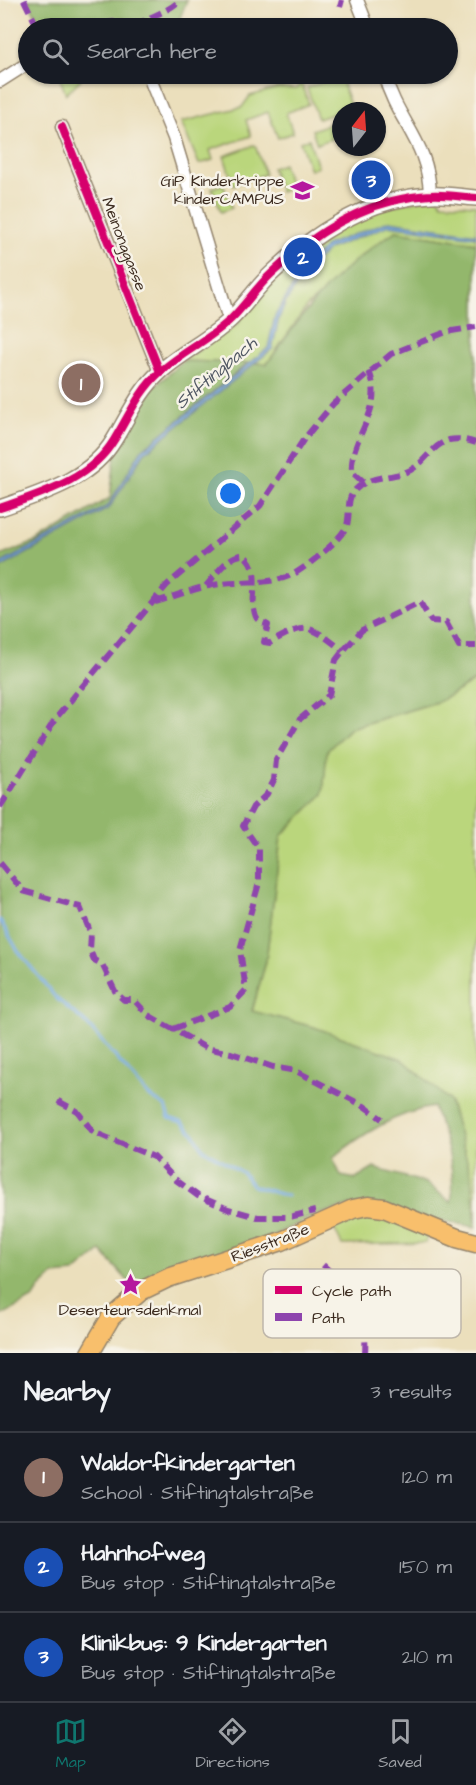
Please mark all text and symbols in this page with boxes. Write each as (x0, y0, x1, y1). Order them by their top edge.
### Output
search box (18, 18, 458, 84)
icon: search (39, 35, 72, 68)
text: Search here (87, 36, 217, 67)
north arrow (332, 102, 386, 156)
pin: 3 (352, 158, 391, 202)
place label: GiP Kinderkrippe kinderCAMPUS (161, 170, 284, 210)
school or university icon: GiP Kinderkrippe kinderCAMPUS (289, 177, 315, 203)
street label: Meinonggasse (95, 194, 152, 295)
pin: 2 (284, 234, 322, 280)
water label: Stiftingbach (170, 331, 264, 416)
pin: 1 (62, 360, 100, 406)
your location (216, 479, 245, 508)
street label: Riesstraße (228, 1218, 313, 1268)
legend (263, 1269, 461, 1338)
place icon: Deserteursdenkmal (117, 1272, 143, 1298)
text: Cycle path (312, 1280, 391, 1303)
place label: Deserteursdenkmal (59, 1299, 201, 1321)
text: Path (312, 1307, 345, 1329)
text: Nearby (24, 1374, 111, 1410)
text: 3 results (370, 1378, 452, 1406)
text: Waldorfkindergarten (81, 1448, 295, 1479)
text: 1 (42, 1463, 45, 1491)
text: 120 m (402, 1463, 452, 1491)
text: School · Stiftingtalstraße (81, 1479, 314, 1507)
text: Hahnhofweg (81, 1538, 205, 1569)
text: 2 (38, 1553, 49, 1581)
text: 150 m (399, 1553, 452, 1581)
text: Bus stop · Stiftingtalstraße (81, 1569, 336, 1597)
text: Klinikbus: 9 Kindergarten (81, 1628, 327, 1659)
text: 3 (38, 1643, 49, 1671)
text: 210 m (402, 1643, 452, 1671)
text: Bus stop · Stiftingtalstraße (81, 1659, 336, 1687)
tab: Map (54, 1715, 87, 1773)
tab: Directions (196, 1715, 270, 1773)
tab: Saved (378, 1715, 422, 1773)

